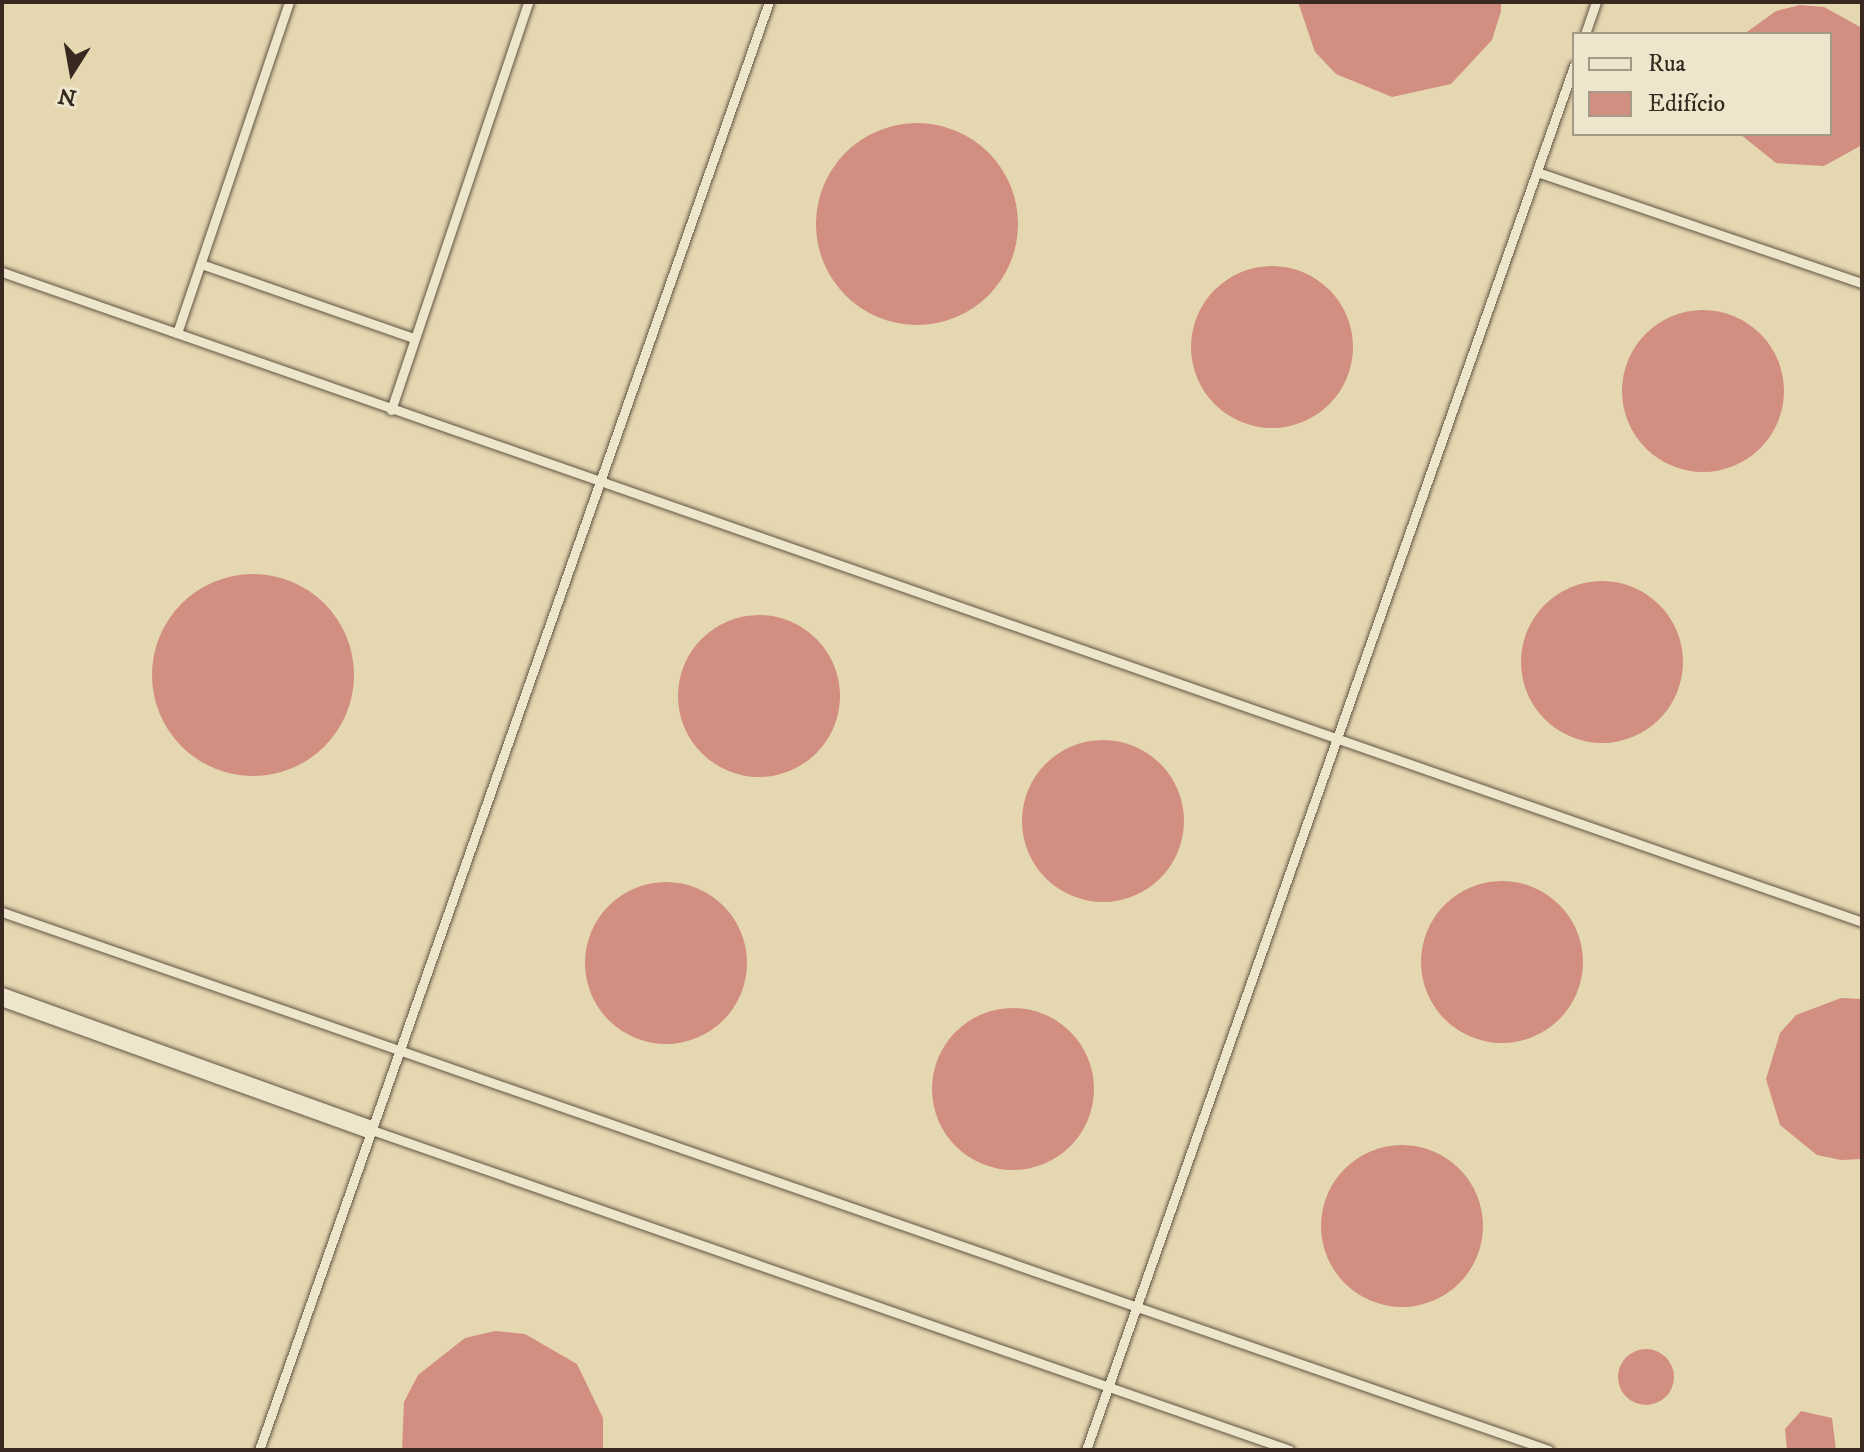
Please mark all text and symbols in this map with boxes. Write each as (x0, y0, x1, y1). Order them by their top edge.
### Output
north arrow (32, 32, 112, 112)
legend (1572, 32, 1832, 136)
text: Rua (1648, 49, 1686, 79)
text: N (56, 81, 79, 111)
text: Edifício (1648, 89, 1725, 119)

